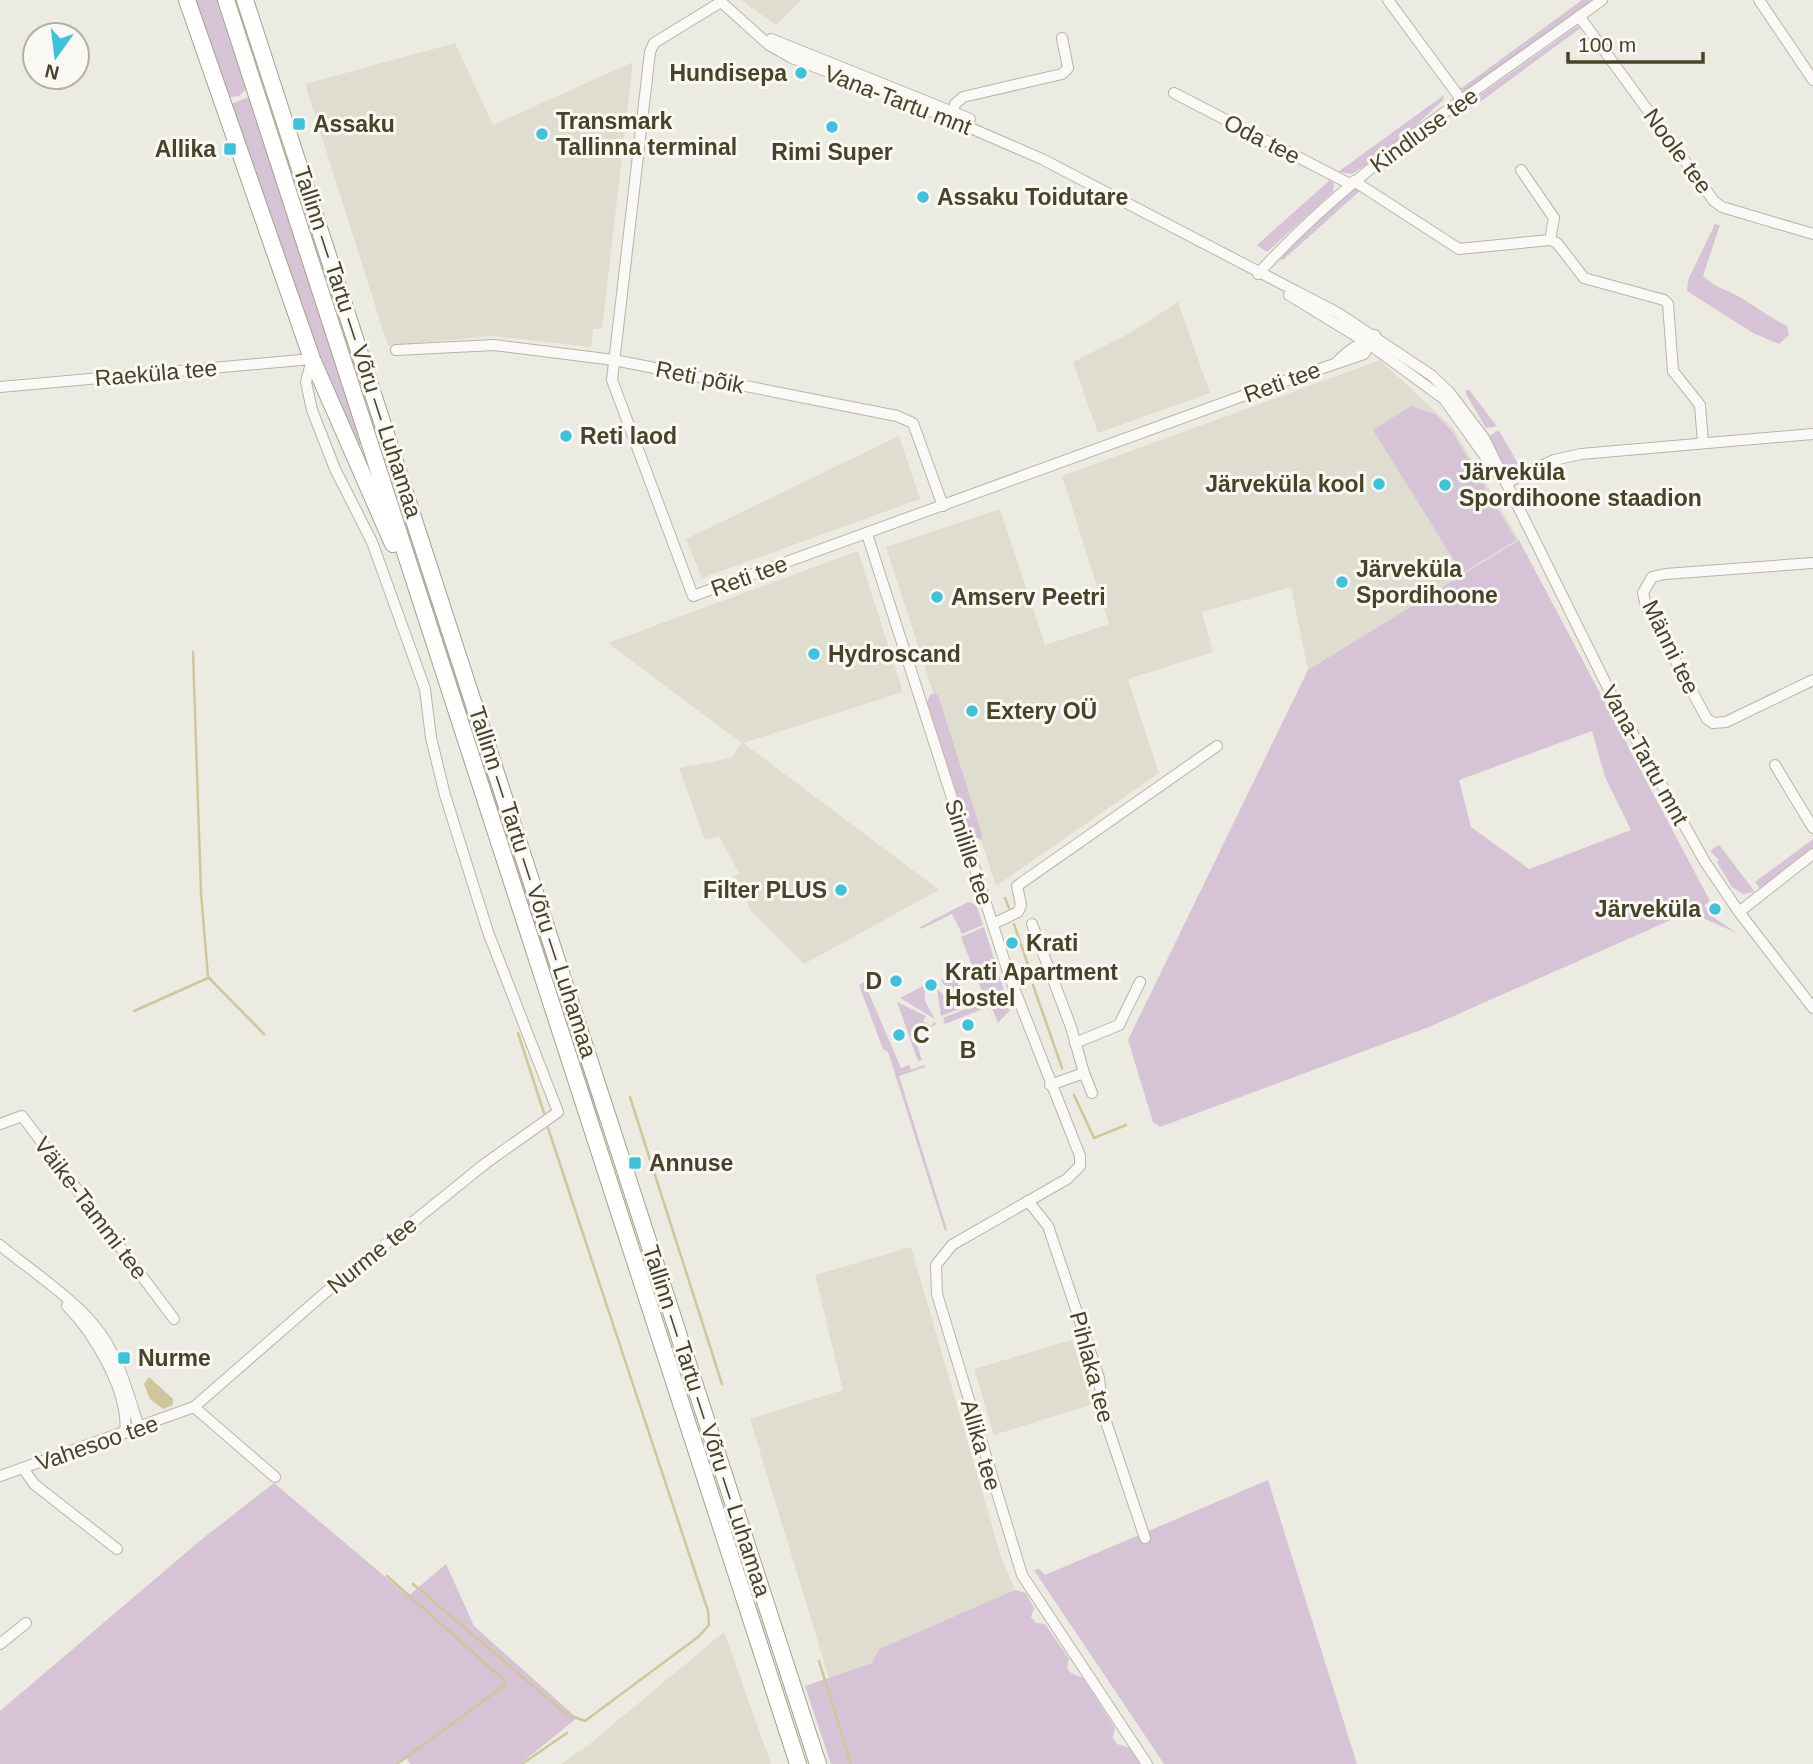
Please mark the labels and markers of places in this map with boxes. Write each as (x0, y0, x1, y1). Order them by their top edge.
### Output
place label: Hundisepa (669, 60, 787, 86)
marker: Hundisepa (793, 65, 809, 81)
place label: Transmark Tallinna terminal (556, 108, 737, 160)
place label: Assaku (313, 111, 395, 137)
marker: Assaku (291, 116, 307, 132)
marker: Rimi Super (824, 119, 840, 135)
marker: Transmark Tallinna terminal (534, 126, 550, 142)
place label: Allika (155, 136, 216, 162)
place label: Rimi Super (771, 139, 893, 165)
marker: Allika (222, 141, 238, 157)
place label: Assaku Toidutare (937, 184, 1128, 210)
marker: Assaku Toidutare (915, 189, 931, 205)
place label: Reti laod (580, 423, 677, 449)
marker: Reti laod (558, 428, 574, 444)
place label: Järveküla Spordihoone staadion (1459, 459, 1702, 511)
place label: Järveküla kool (1205, 471, 1365, 497)
marker: Järveküla kool (1371, 476, 1387, 492)
marker: Järveküla Spordihoone staadion (1437, 477, 1453, 493)
place label: Järveküla Spordihoone (1356, 556, 1498, 608)
marker: Järveküla Spordihoone (1334, 574, 1350, 590)
place label: Amserv Peetri (951, 584, 1106, 610)
marker: Amserv Peetri (929, 589, 945, 605)
place label: Hydroscand (828, 641, 961, 667)
marker: Hydroscand (806, 646, 822, 662)
place label: Extery OÜ (986, 698, 1097, 724)
marker: Extery OÜ (964, 703, 980, 719)
place label: Filter PLUS (703, 877, 827, 903)
marker: Filter PLUS (833, 882, 849, 898)
place label: Järveküla (1595, 896, 1701, 922)
marker: Järveküla (1707, 901, 1723, 917)
place label: Krati (1026, 930, 1078, 956)
marker: Krati (1004, 935, 1020, 951)
place label: Krati Apartment Hostel (945, 959, 1118, 1011)
place label: D (865, 968, 882, 994)
marker: D (888, 973, 904, 989)
marker: Krati Apartment Hostel (923, 977, 939, 993)
marker: B (960, 1017, 976, 1033)
place label: C (913, 1022, 930, 1048)
marker: C (891, 1027, 907, 1043)
place label: B (960, 1037, 976, 1063)
place label: Annuse (649, 1150, 733, 1176)
marker: Annuse (627, 1155, 643, 1171)
place label: Nurme (138, 1345, 211, 1371)
marker: Nurme (116, 1350, 132, 1366)

